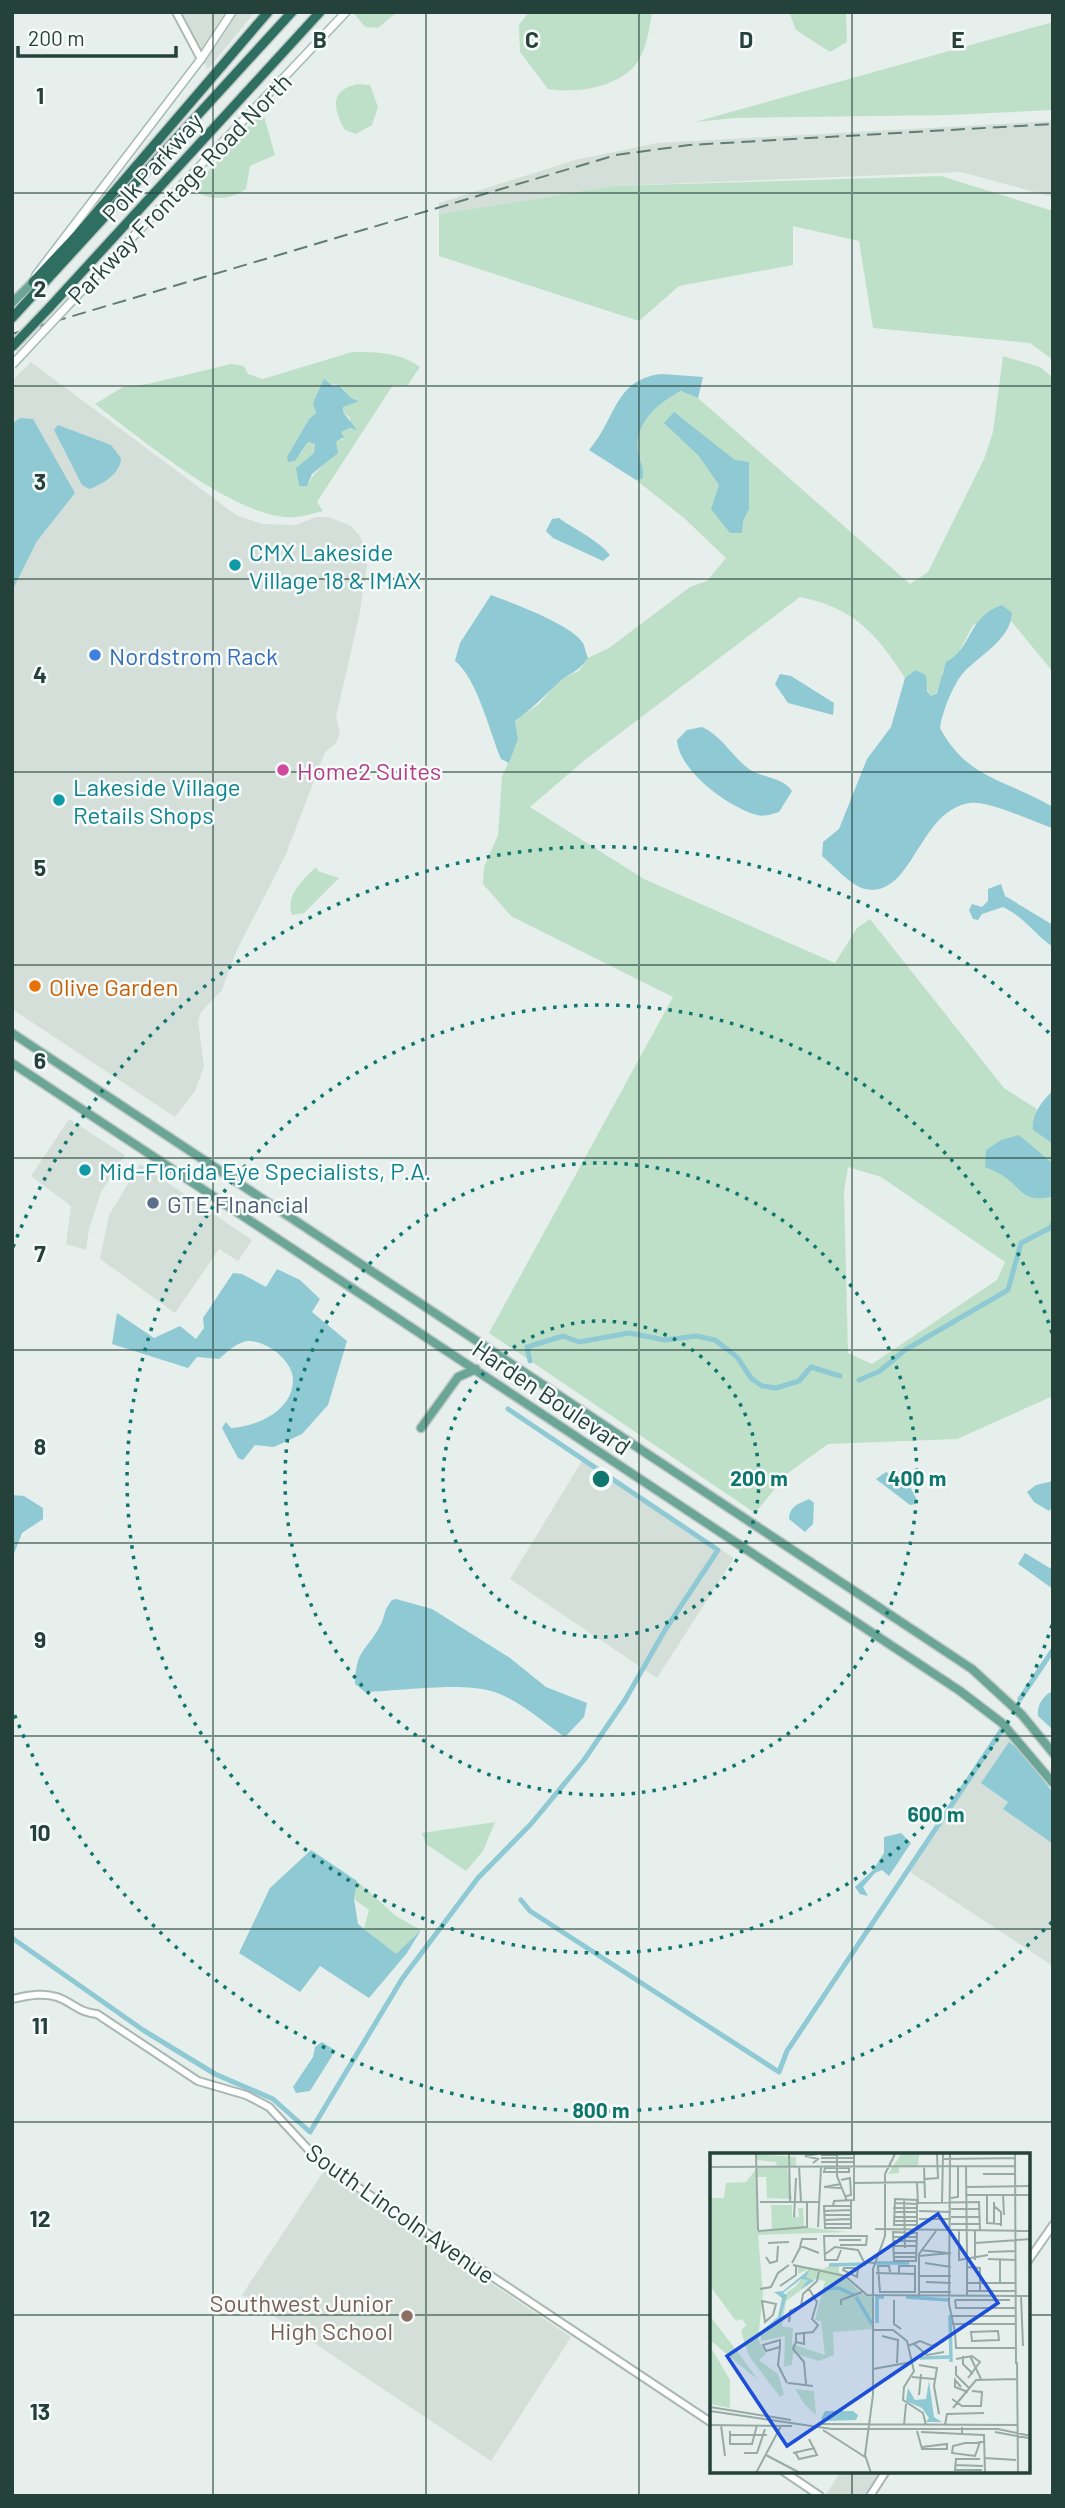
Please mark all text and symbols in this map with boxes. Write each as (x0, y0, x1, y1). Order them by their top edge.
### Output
scale bar (18, 14, 175, 58)
text: 200 m (28, 25, 85, 50)
text: B (313, 25, 327, 53)
text: C (525, 25, 539, 53)
text: D (739, 25, 753, 53)
text: E (951, 25, 965, 53)
street label: Parkway Frontage Road North (61, 67, 297, 309)
text: 1 (36, 81, 44, 109)
street label: Polk Parkway (96, 107, 208, 227)
text: 2 (34, 274, 46, 302)
text: 3 (34, 467, 46, 495)
place label: CMX Lakeside Village 18 & IMAX (249, 537, 421, 594)
marker: CMX Lakeside Village 18 & IMAX (227, 557, 243, 573)
place label: Nordstrom Rack (109, 641, 278, 670)
marker: Nordstrom Rack (87, 647, 103, 663)
text: 4 (33, 660, 47, 688)
place label: Home2 Suites (297, 756, 441, 785)
marker: Home2 Suites (275, 762, 291, 778)
place label: Lakeside Village Retails Shops (73, 772, 241, 829)
marker: Lakeside Village Retails Shops (51, 792, 67, 808)
text: 5 (34, 853, 46, 881)
place label: Olive Garden (49, 972, 178, 1001)
marker: Olive Garden (27, 978, 43, 994)
text: 6 (34, 1046, 46, 1074)
place label: Mid-Florida Eye Specialists, P.A. (99, 1156, 431, 1185)
marker: Mid-Florida Eye Specialists, P.A. (77, 1162, 93, 1178)
place label: GTE FInancial (167, 1189, 309, 1218)
marker: GTE FInancial (145, 1195, 161, 1211)
text: 7 (34, 1239, 46, 1267)
street label: Harden Boulevard (467, 1333, 637, 1461)
text: 8 (34, 1432, 46, 1460)
text: 200 m (730, 1465, 788, 1490)
text: 400 m (888, 1465, 946, 1490)
centre of rings (589, 1467, 613, 1491)
text: 9 (34, 1625, 46, 1653)
text: 600 m (908, 1801, 964, 1826)
text: 10 (29, 1818, 51, 1846)
text: 11 (32, 2011, 48, 2039)
text: 800 m (572, 2097, 630, 2122)
street label: South Lincoln Avenue (301, 2137, 501, 2289)
inset map (710, 2153, 1030, 2473)
text: 12 (29, 2204, 51, 2232)
place label: Southwest Junior High School (209, 2288, 393, 2345)
marker: Southwest Junior High School (399, 2308, 415, 2324)
text: 13 (30, 2397, 50, 2425)

